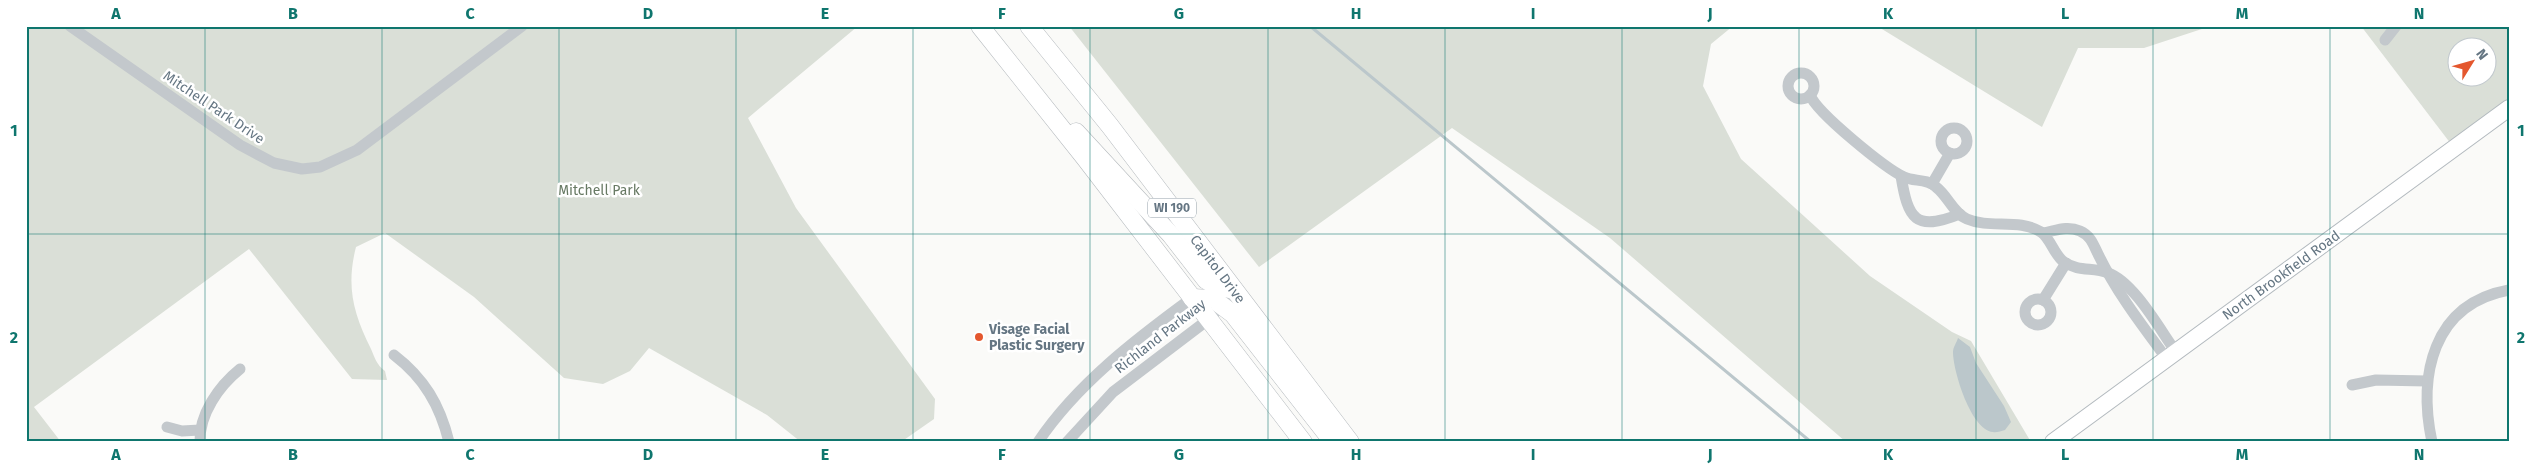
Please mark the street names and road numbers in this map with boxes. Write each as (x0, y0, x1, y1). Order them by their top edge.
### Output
street label: Mitchell Park Drive (160, 67, 267, 148)
road number: WI 190 (1148, 198, 1196, 218)
street label: North Brookfield Road (2219, 227, 2343, 324)
street label: Capitol Drive (1186, 232, 1249, 307)
street label: Richland Parkway (1111, 295, 1209, 377)

